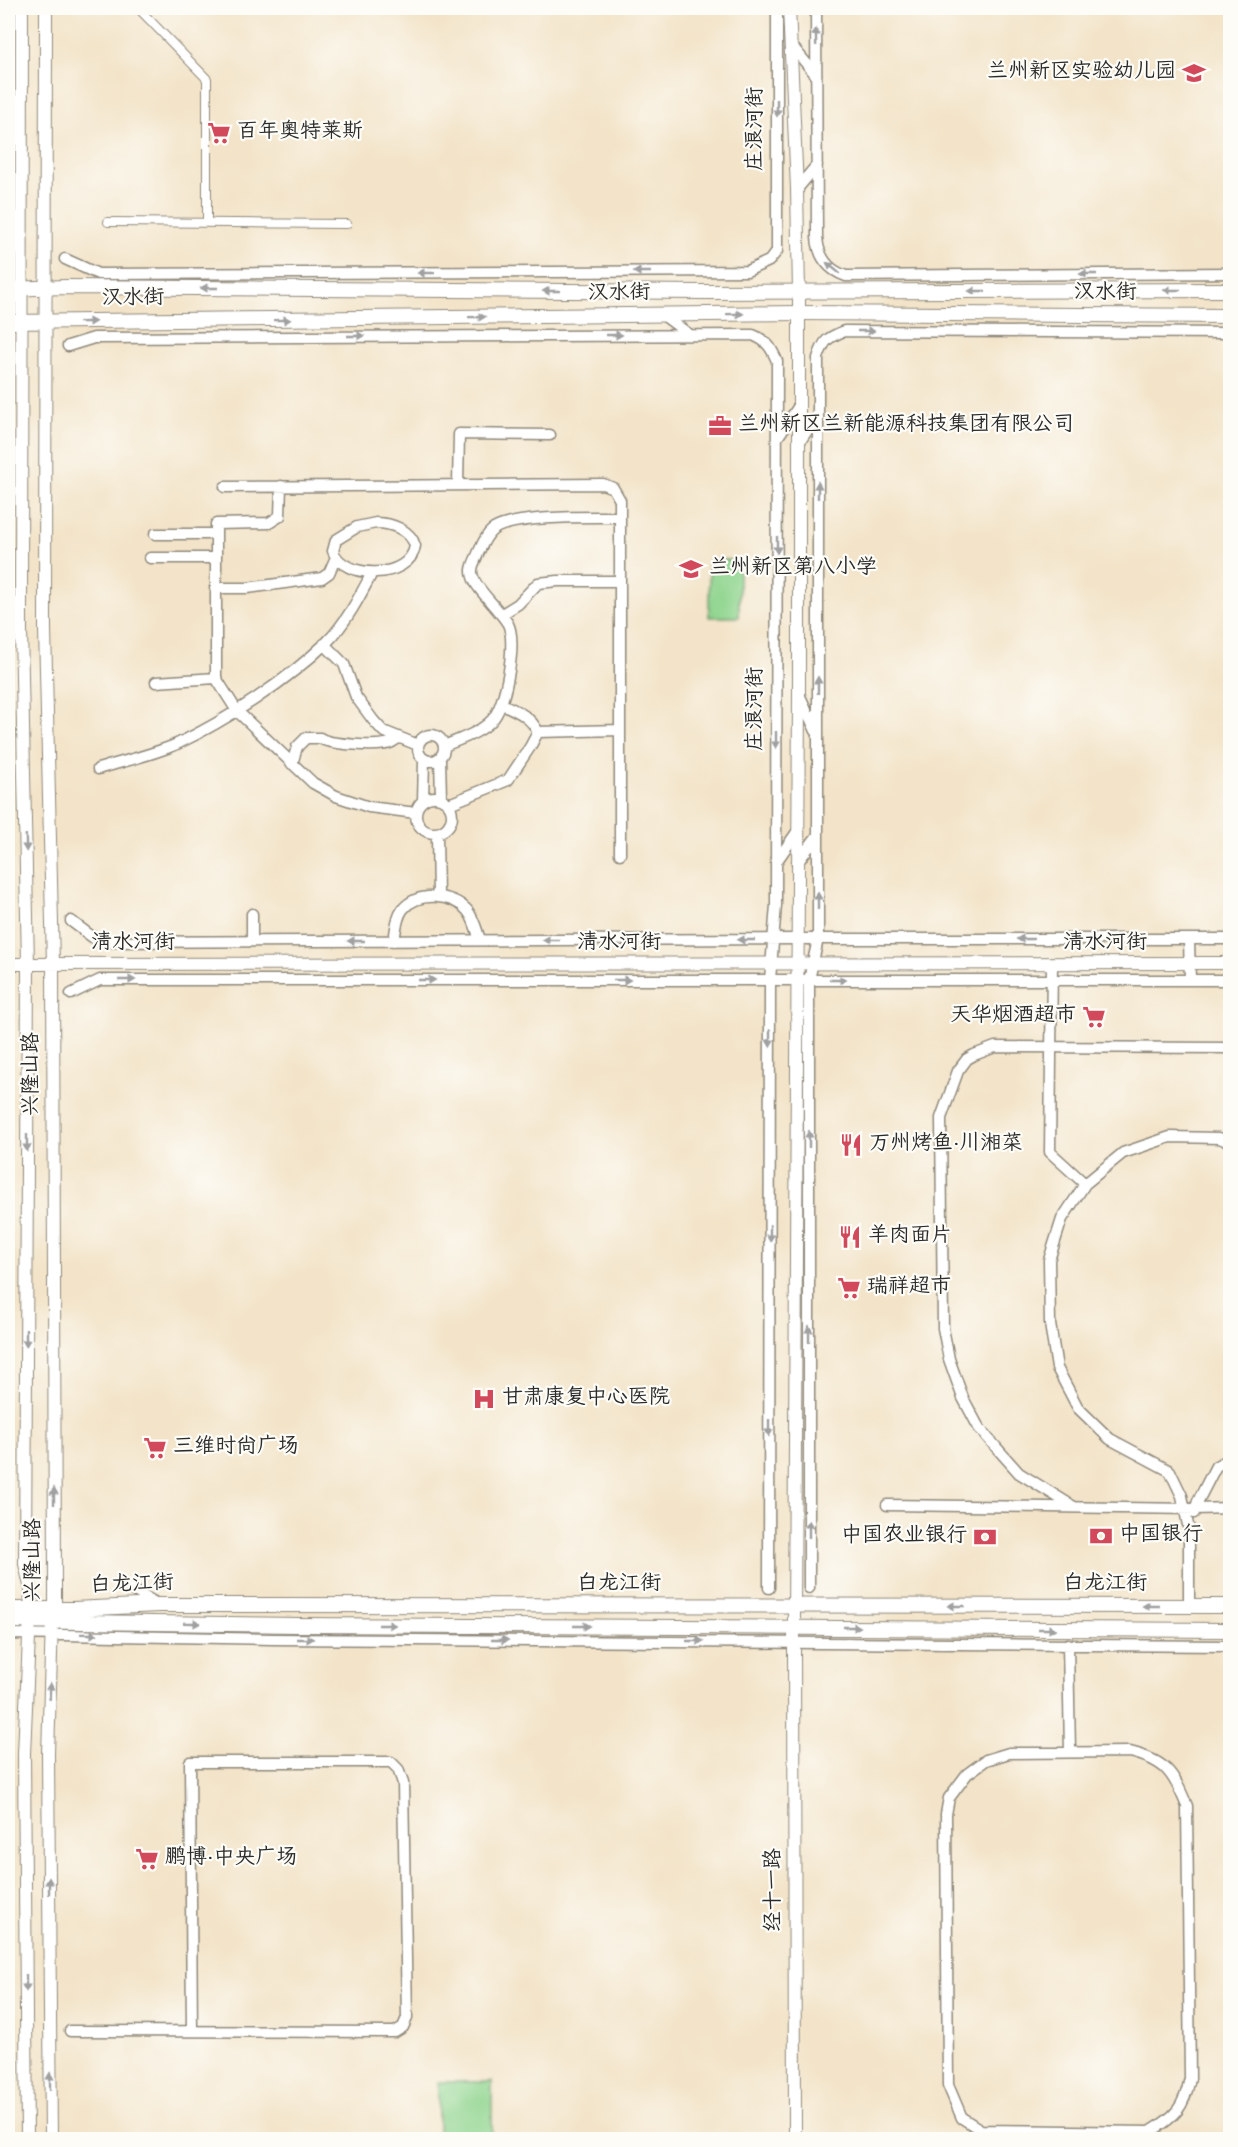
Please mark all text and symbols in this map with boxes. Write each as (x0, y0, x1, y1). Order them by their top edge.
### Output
one-way arrow (811, 27, 821, 46)
place label: 兰州新区实验幼儿园 (987, 59, 1176, 86)
school or university icon: 兰州新区实验幼儿园 (1181, 60, 1207, 86)
street label: 庄浪河街 (743, 87, 770, 171)
one-way arrow (772, 98, 782, 117)
place label: 百年奥特莱斯 (237, 119, 363, 146)
supermarket icon: 百年奥特莱斯 (206, 120, 232, 146)
one-way arrow (826, 262, 841, 275)
one-way arrow (632, 267, 651, 277)
one-way arrow (416, 268, 435, 278)
one-way arrow (1079, 269, 1098, 279)
street label: 汉水街 (587, 281, 651, 308)
street label: 汉水街 (1074, 281, 1137, 307)
one-way arrow (200, 284, 219, 293)
one-way arrow (1163, 285, 1182, 295)
street label: 汉水街 (101, 286, 165, 313)
one-way arrow (542, 286, 561, 296)
one-way arrow (968, 286, 987, 296)
one-way arrow (725, 310, 744, 319)
one-way arrow (467, 313, 486, 322)
one-way arrow (272, 315, 291, 324)
one-way arrow (77, 317, 96, 327)
one-way arrow (856, 326, 875, 336)
one-way arrow (605, 330, 624, 340)
one-way arrow (347, 331, 366, 341)
place label: 兰州新区兰新能源科技集团有限公司 (738, 412, 1074, 439)
office icon: 兰州新区兰新能源科技集团有限公司 (707, 413, 733, 439)
one-way arrow (813, 481, 823, 500)
one-way arrow (772, 536, 782, 555)
place label: 兰州新区第八小学 (709, 555, 877, 582)
school or university icon: 兰州新区第八小学 (678, 556, 704, 582)
street label: 庄浪河街 (743, 667, 770, 751)
one-way arrow (813, 676, 823, 695)
one-way arrow (771, 731, 781, 750)
one-way arrow (21, 833, 31, 852)
one-way arrow (813, 892, 823, 911)
street label: 清水河街 (91, 930, 175, 957)
street label: 清水河街 (577, 930, 661, 957)
street label: 清水河街 (1063, 930, 1147, 957)
one-way arrow (1015, 934, 1034, 944)
one-way arrow (542, 935, 561, 945)
one-way arrow (737, 935, 756, 945)
one-way arrow (347, 936, 366, 946)
one-way arrow (117, 975, 136, 985)
one-way arrow (417, 975, 436, 985)
one-way arrow (612, 975, 631, 985)
one-way arrow (828, 975, 847, 985)
place label: 天华烟酒超市 (950, 1003, 1076, 1030)
supermarket icon: 天华烟酒超市 (1081, 1004, 1107, 1030)
one-way arrow (765, 1029, 775, 1048)
street label: 兴隆山路 (19, 1032, 46, 1116)
one-way arrow (804, 1130, 814, 1149)
place label: 万州烤鱼·川湘菜 (869, 1131, 1023, 1158)
restaurant icon: 万州烤鱼·川湘菜 (838, 1132, 864, 1158)
one-way arrow (22, 1133, 32, 1152)
place label: 羊肉面片 (868, 1223, 952, 1250)
one-way arrow (765, 1224, 775, 1243)
restaurant icon: 羊肉面片 (837, 1224, 863, 1250)
place label: 瑞祥超市 (867, 1274, 951, 1301)
supermarket icon: 瑞祥超市 (836, 1275, 862, 1301)
one-way arrow (804, 1325, 814, 1344)
one-way arrow (21, 1328, 31, 1347)
place label: 甘肃康复中心医院 (502, 1385, 670, 1412)
hospital icon: 甘肃康复中心医院 (471, 1386, 497, 1412)
one-way arrow (764, 1419, 774, 1438)
place label: 三维时尚广场 (173, 1434, 299, 1461)
supermarket icon: 三维时尚广场 (142, 1435, 168, 1461)
one-way arrow (49, 1487, 59, 1506)
street label: 兴隆山路 (21, 1518, 48, 1602)
one-way arrow (804, 1520, 814, 1539)
place label: 中国银行 (1119, 1522, 1203, 1549)
place label: 中国农业银行 (841, 1523, 967, 1550)
bank icon: 中国银行 (1088, 1523, 1114, 1549)
bank icon: 中国农业银行 (972, 1524, 998, 1550)
street label: 白龙江街 (90, 1570, 174, 1600)
street label: 白龙江街 (577, 1571, 661, 1598)
street label: 白龙江街 (1063, 1571, 1147, 1598)
one-way arrow (947, 1601, 966, 1611)
one-way arrow (1142, 1601, 1161, 1611)
one-way arrow (182, 1618, 201, 1628)
one-way arrow (377, 1620, 396, 1630)
one-way arrow (572, 1621, 591, 1631)
one-way arrow (843, 1622, 862, 1632)
one-way arrow (1038, 1624, 1057, 1634)
one-way arrow (79, 1630, 98, 1639)
one-way arrow (295, 1634, 314, 1644)
one-way arrow (490, 1635, 509, 1645)
one-way arrow (685, 1636, 704, 1646)
one-way arrow (46, 1682, 55, 1701)
place label: 鹏博·中央广场 (165, 1845, 298, 1872)
supermarket icon: 鹏博·中央广场 (134, 1846, 160, 1872)
street label: 经十一路 (761, 1848, 788, 1932)
one-way arrow (44, 1877, 54, 1896)
one-way arrow (21, 1973, 31, 1992)
one-way arrow (46, 2072, 55, 2091)

